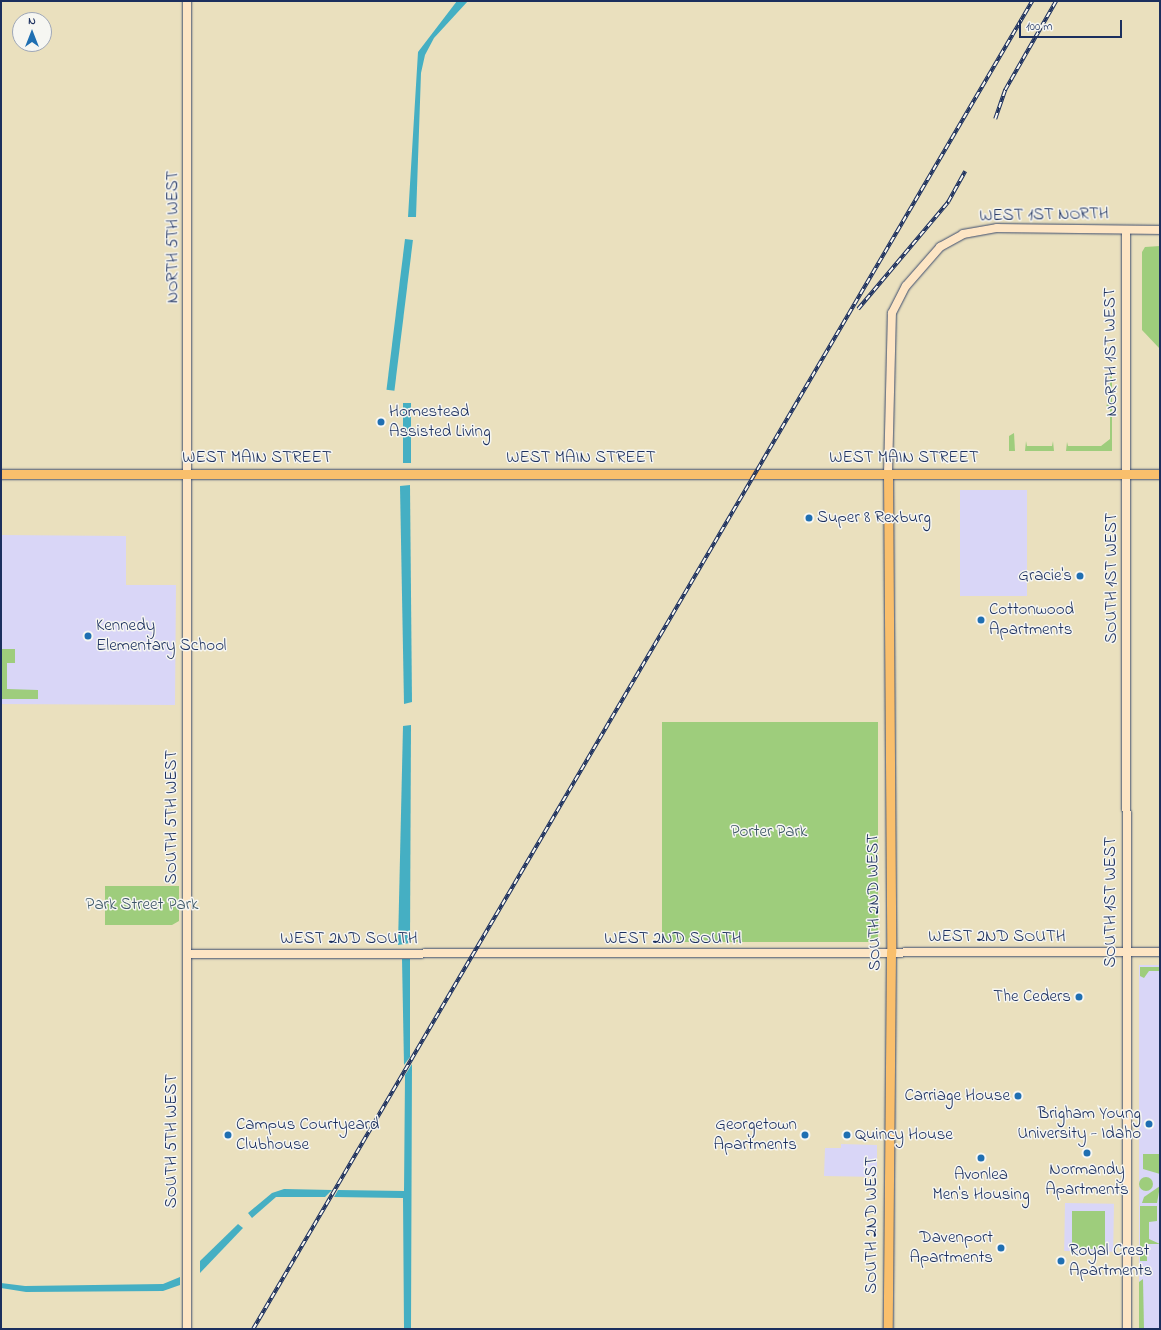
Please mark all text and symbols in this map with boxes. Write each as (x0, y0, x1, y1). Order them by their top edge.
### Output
north arrow (12, 12, 52, 52)
scale bar (1021, 12, 1124, 38)
text: N (28, 13, 36, 29)
text: 100 m (1026, 18, 1053, 36)
street label: NORTH 5TH WEST (163, 171, 183, 303)
street label: WEST 1ST NORTH (979, 204, 1109, 226)
street label: NORTH 1ST WEST (1100, 287, 1122, 417)
place label: Homestead Assisted Living (389, 402, 491, 442)
marker: Homestead Assisted Living (376, 417, 386, 427)
street label: WEST MAIN STREET (182, 448, 332, 468)
street label: WEST MAIN STREET (506, 448, 656, 468)
street label: WEST MAIN STREET (829, 448, 979, 468)
place label: Super 8 Rexburg (817, 508, 931, 528)
street label: SOUTH 1ST WEST (1102, 512, 1122, 644)
marker: Super 8 Rexburg (804, 513, 814, 523)
place label: Gracie's (1018, 566, 1072, 586)
marker: Gracie's (1075, 571, 1085, 581)
place label: Cottonwood Apartments (989, 600, 1074, 640)
marker: Cottonwood Apartments (976, 615, 986, 625)
place label: Kennedy Elementary School (96, 616, 226, 656)
marker: Kennedy Elementary School (83, 631, 93, 641)
street label: SOUTH 5TH WEST (162, 750, 182, 884)
park label: Porter Park (731, 822, 807, 842)
street label: SOUTH 2ND WEST (863, 833, 885, 971)
street label: SOUTH 1ST WEST (1101, 836, 1121, 968)
park label: Park Street Park (86, 895, 198, 915)
street label: WEST 2ND SOUTH (928, 927, 1066, 947)
street label: WEST 2ND SOUTH (280, 929, 418, 949)
street label: WEST 2ND SOUTH (604, 929, 742, 949)
place label: The Ceders (993, 987, 1071, 1007)
marker: The Ceders (1074, 992, 1084, 1002)
street label: SOUTH 5TH WEST (162, 1074, 182, 1208)
place label: Carriage House (905, 1086, 1010, 1106)
marker: Carriage House (1013, 1091, 1023, 1101)
place label: Brigham Young University - Idaho (1017, 1104, 1141, 1144)
place label: Campus Courtyeard Clubhouse (236, 1115, 379, 1155)
place label: Georgetown Apartments (714, 1115, 797, 1155)
marker: Brigham Young University - Idaho (1144, 1119, 1154, 1129)
place label: Quincy House (855, 1125, 953, 1145)
marker: Campus Courtyeard Clubhouse (223, 1130, 233, 1140)
marker: Georgetown Apartments (800, 1130, 810, 1140)
marker: Quincy House (842, 1130, 852, 1140)
marker: Normandy Apartments (1082, 1148, 1092, 1158)
marker: Avonlea Men's Housing (976, 1153, 986, 1163)
street label: SOUTH 2ND WEST (862, 1156, 882, 1294)
place label: Normandy Apartments (1045, 1160, 1129, 1200)
place label: Avonlea Men's Housing (932, 1165, 1030, 1205)
place label: Davenport Apartments (910, 1228, 993, 1268)
place label: Royal Crest Apartments (1069, 1241, 1152, 1281)
marker: Davenport Apartments (996, 1243, 1006, 1253)
marker: Royal Crest Apartments (1056, 1256, 1066, 1266)

